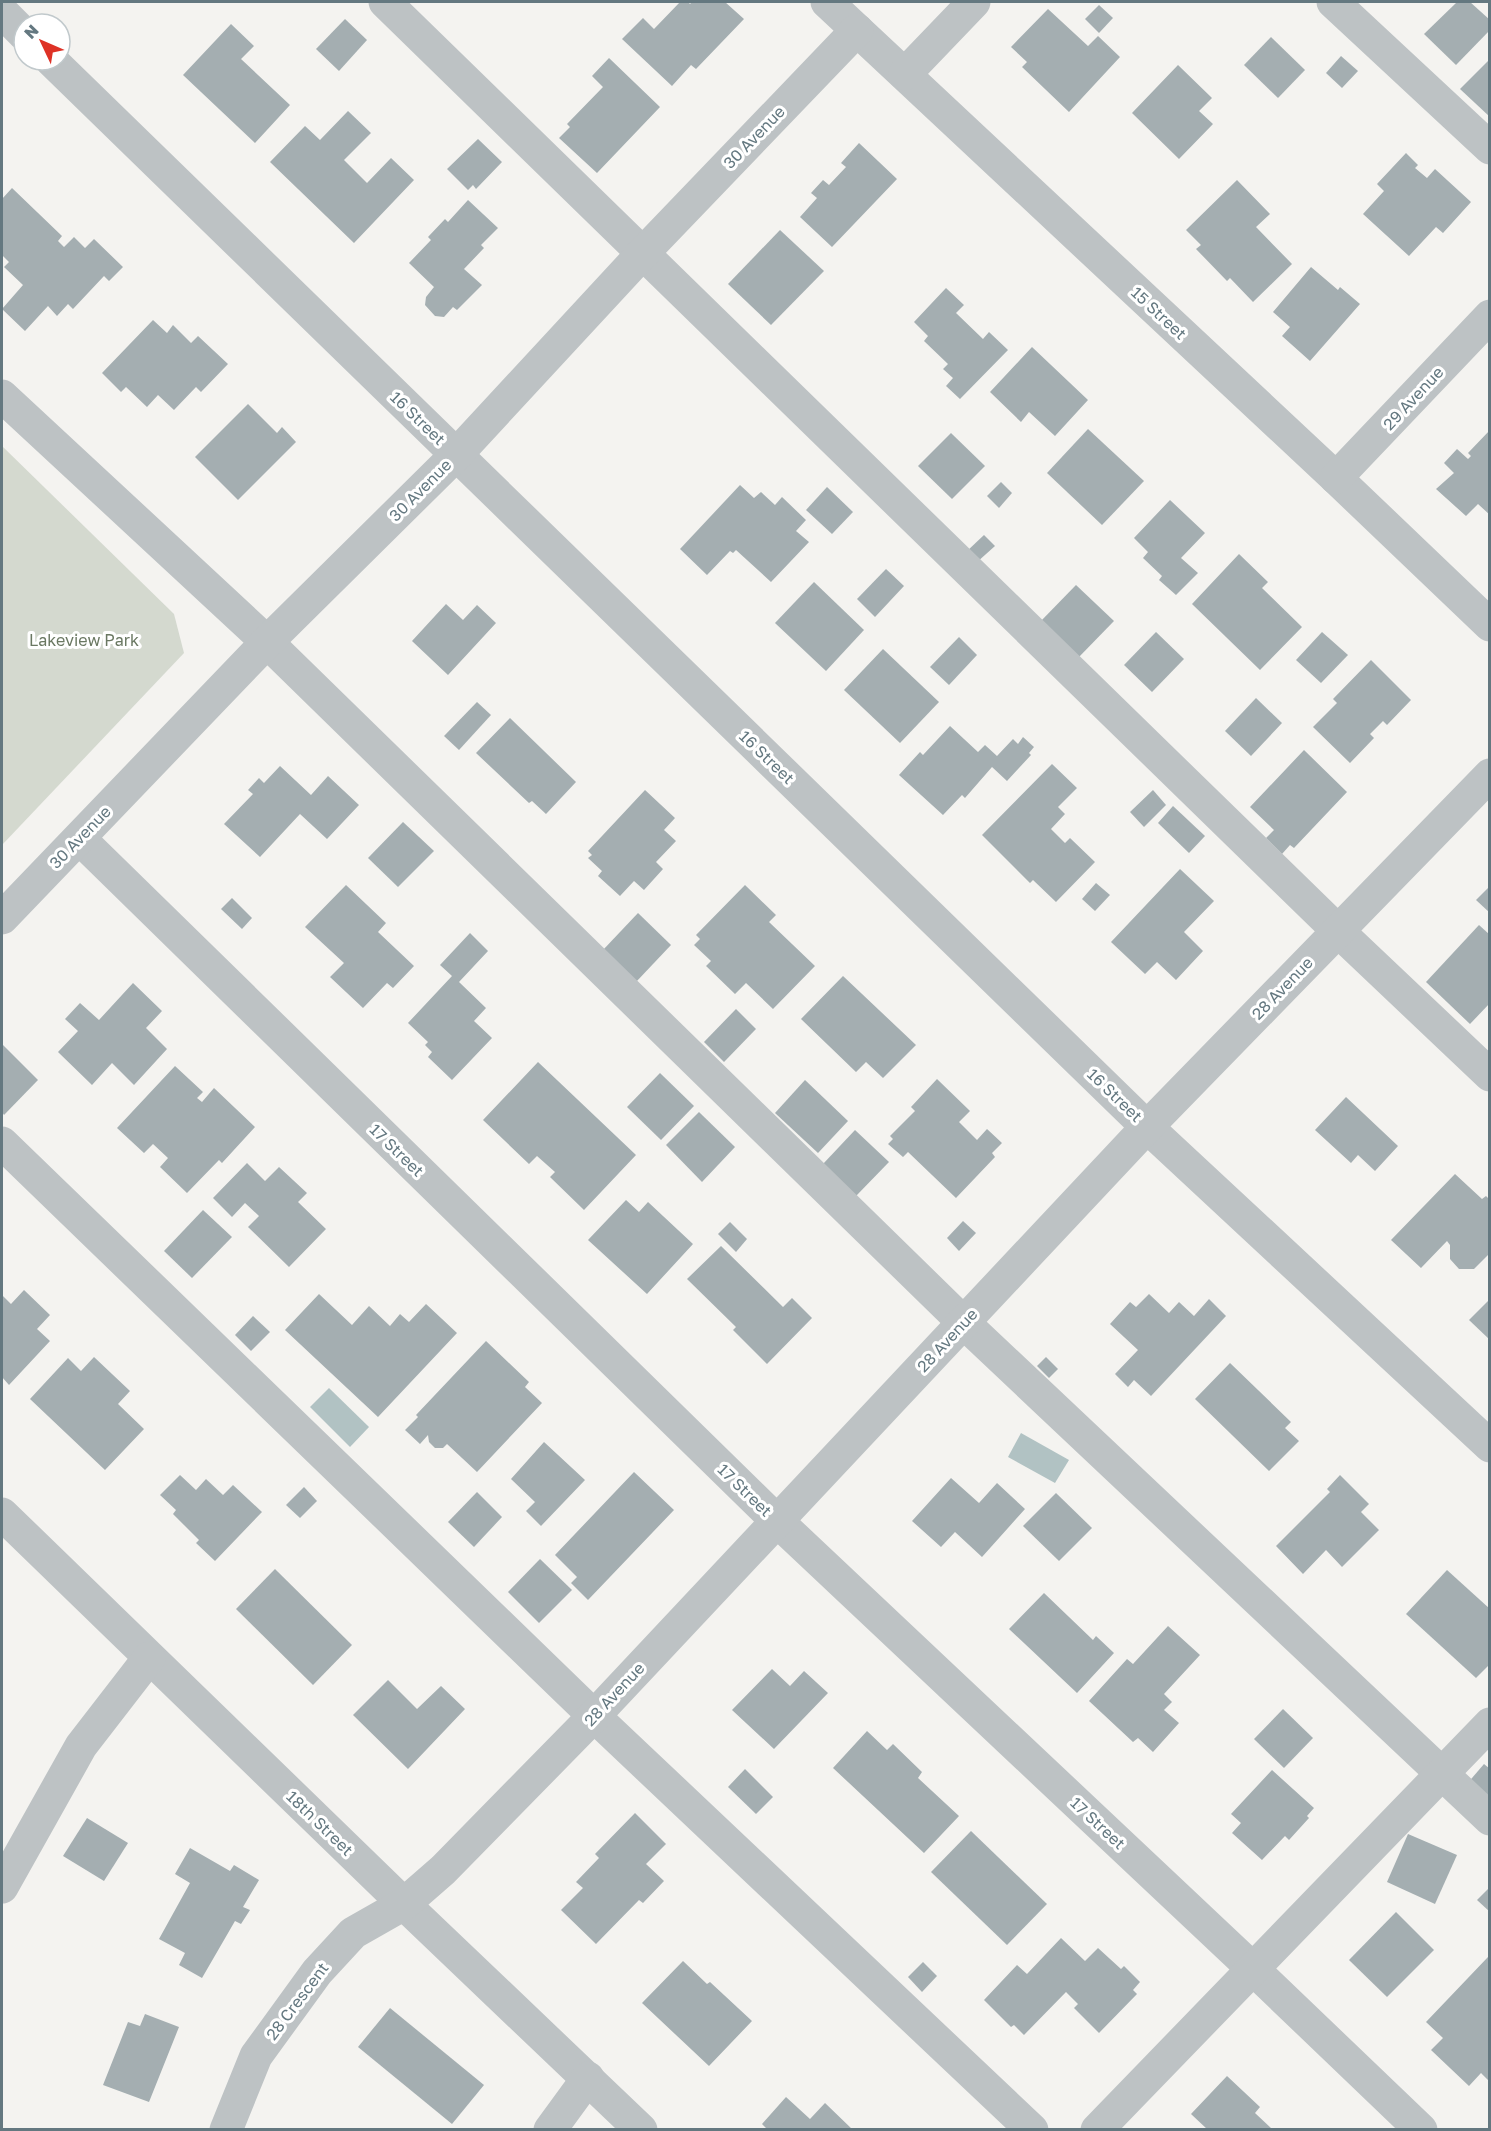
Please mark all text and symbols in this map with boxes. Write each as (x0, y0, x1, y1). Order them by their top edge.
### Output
north arrow (12, 12, 72, 72)
text: N (20, 20, 43, 43)
street label: 30 Avenue (719, 101, 789, 173)
street label: 15 Street (1127, 282, 1191, 344)
street label: 29 Avenue (1379, 362, 1447, 434)
street label: 16 Street (386, 387, 450, 449)
street label: 30 Avenue (385, 455, 455, 525)
park label: Lakeview Park (29, 630, 139, 650)
street label: 16 Street (735, 726, 799, 788)
street label: 30 Avenue (45, 801, 115, 873)
street label: 28 Avenue (1247, 952, 1317, 1024)
street label: 16 Street (1083, 1064, 1147, 1126)
street label: 17 Street (366, 1119, 428, 1181)
street label: 28 Avenue (913, 1304, 981, 1376)
street label: 17 Street (714, 1459, 776, 1521)
street label: 28 Avenue (580, 1658, 648, 1730)
street label: 18th Street (282, 1786, 358, 1860)
street label: 17 Street (1066, 1793, 1130, 1853)
street label: 28 Crescent (261, 1958, 333, 2044)

